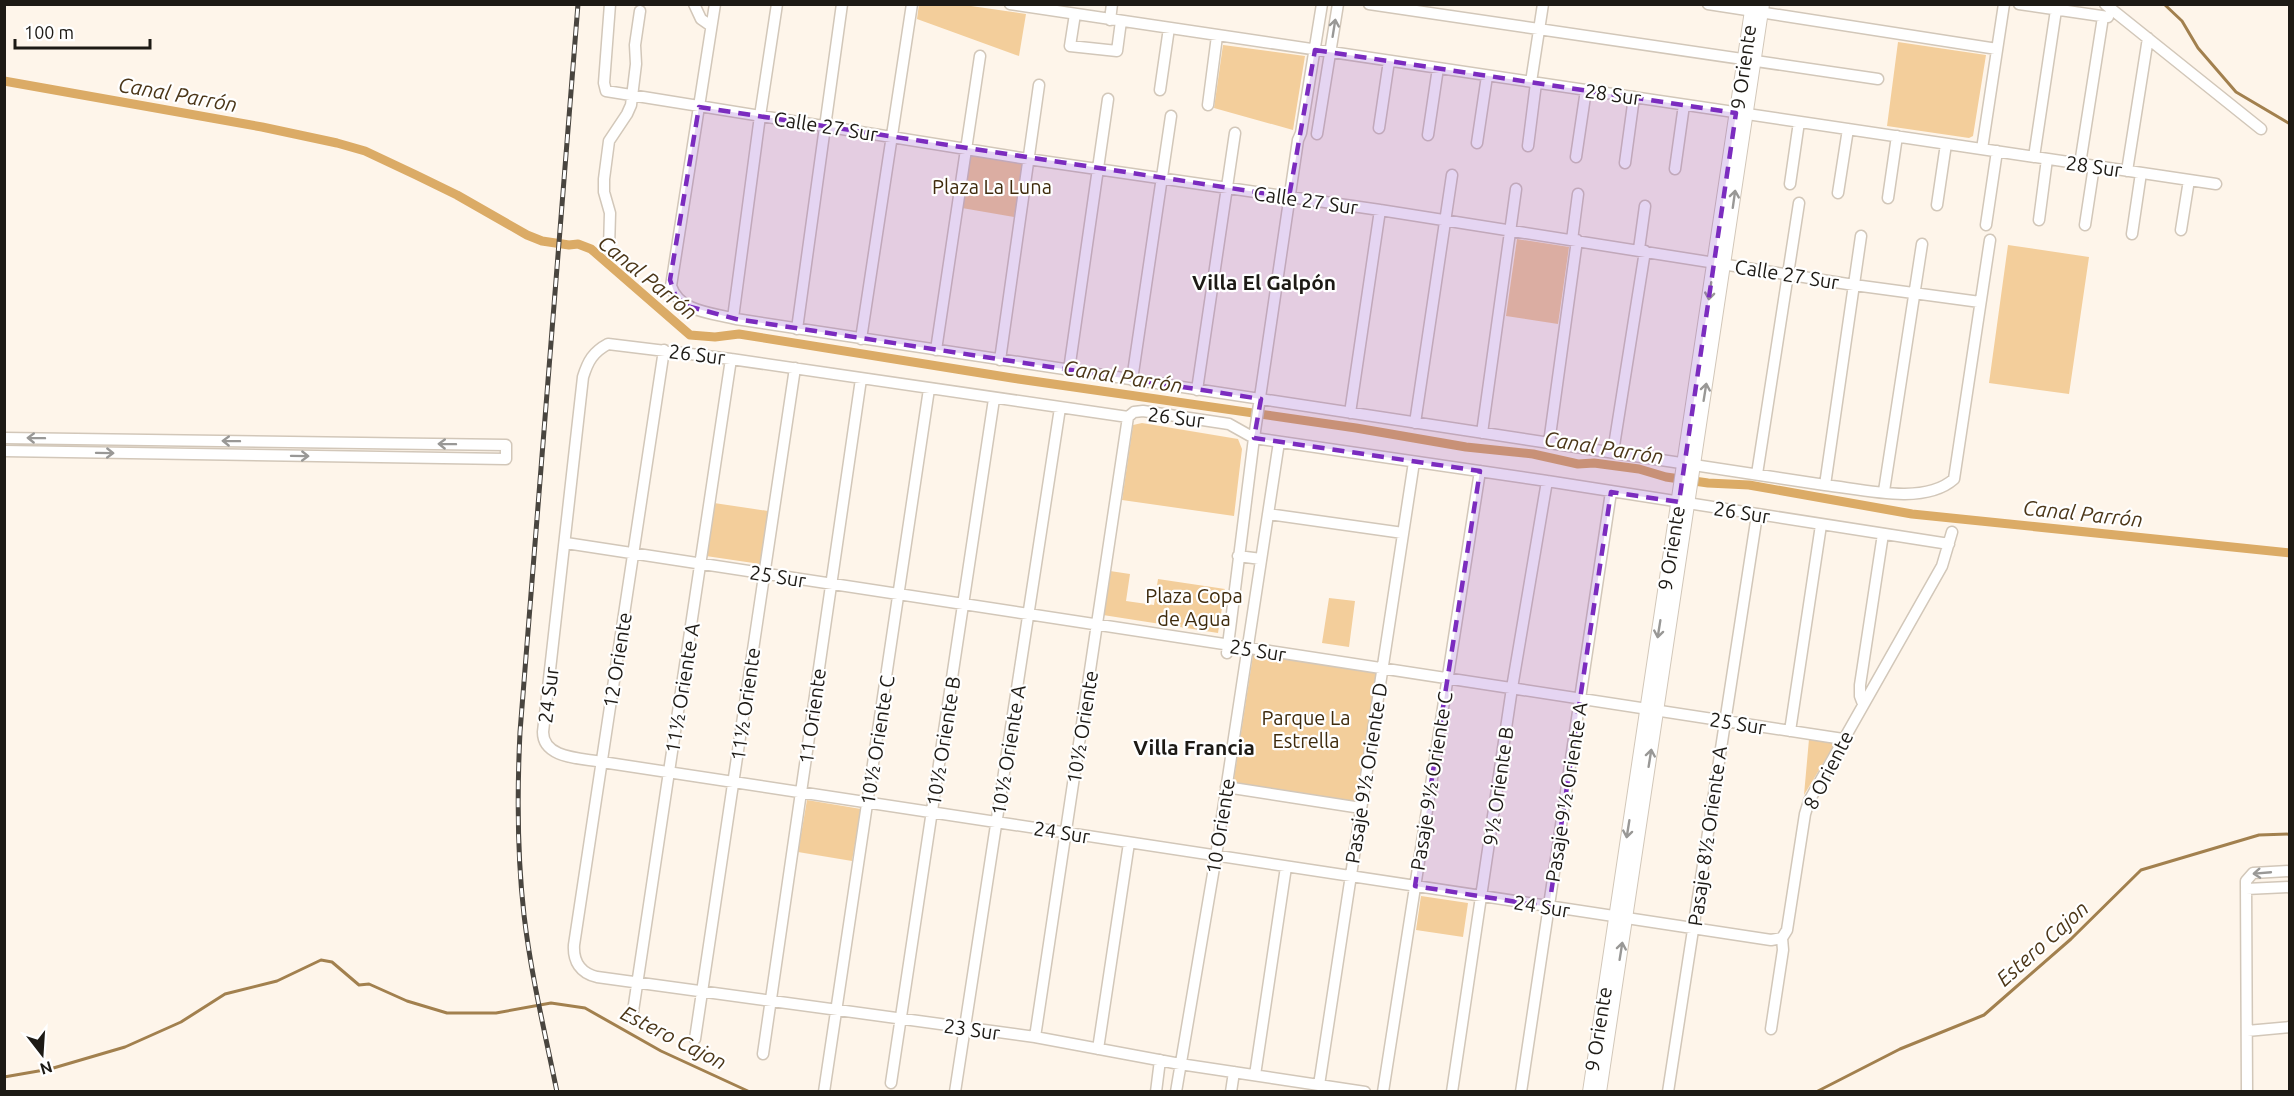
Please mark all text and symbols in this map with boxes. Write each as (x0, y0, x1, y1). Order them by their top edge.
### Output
scale bar (15, 12, 150, 50)
one-way arrow (1329, 19, 1340, 39)
text: 100 m (24, 22, 74, 42)
street label: 9 Oriente (1726, 23, 1760, 111)
water label: Canal Parrón (117, 72, 239, 116)
street label: 28 Sur (1583, 79, 1643, 109)
street label: Calle 27 Sur (772, 106, 880, 146)
street label: 28 Sur (2064, 151, 2124, 181)
park label: Plaza La Luna (932, 175, 1052, 198)
street label: Calle 27 Sur (1252, 181, 1360, 219)
one-way arrow (1729, 190, 1740, 210)
water label: Canal Parrón (594, 230, 702, 324)
street label: Calle 27 Sur (1733, 254, 1841, 294)
district label: Villa El Galpón (1192, 270, 1336, 294)
one-way arrow (1704, 280, 1715, 300)
street label: 26 Sur (667, 339, 727, 369)
water label: Canal Parrón (1062, 355, 1184, 397)
one-way arrow (1700, 383, 1711, 403)
street label: 26 Sur (1146, 402, 1206, 432)
water label: Canal Parrón (1543, 426, 1665, 468)
one-way arrow (27, 432, 47, 444)
one-way arrow (222, 435, 242, 447)
one-way arrow (438, 438, 458, 450)
one-way arrow (94, 447, 114, 459)
one-way arrow (289, 450, 309, 462)
water label: Canal Parrón (2022, 495, 2144, 531)
street label: 26 Sur (1712, 496, 1772, 528)
street label: 9 Oriente (1653, 504, 1689, 592)
street label: 25 Sur (748, 560, 808, 592)
park label: Plaza Copa de Agua (1145, 584, 1243, 630)
street label: 12 Oriente (598, 611, 636, 709)
one-way arrow (1653, 619, 1664, 639)
street label: 11½ Oriente A (660, 621, 704, 755)
street label: 25 Sur (1228, 634, 1288, 666)
street label: 11½ Oriente (726, 646, 764, 762)
street label: 24 Sur (533, 665, 563, 725)
street label: 11 Oriente (794, 667, 830, 765)
street label: 10½ Oriente (1062, 669, 1102, 785)
street label: 10½ Oriente C (855, 674, 899, 806)
street label: 10½ Oriente B (921, 674, 965, 808)
street label: Pasaje 9½ Oriente D (1340, 681, 1392, 865)
street label: 10½ Oriente A (986, 683, 1030, 817)
street label: Pasaje 9½ Oriente C (1405, 690, 1457, 872)
street label: Pasaje 9½ Oriente A (1540, 700, 1592, 884)
park label: Parque La Estrella (1262, 706, 1350, 752)
street label: 25 Sur (1708, 707, 1768, 739)
street label: 9½ Oriente B (1478, 725, 1518, 847)
street label: 8 Oriente (1798, 727, 1858, 813)
district label: Villa Francia (1133, 735, 1255, 759)
street label: Pasaje 8½ Oriente A (1683, 744, 1731, 928)
one-way arrow (1645, 748, 1656, 768)
street label: 10 Oriente (1201, 777, 1239, 875)
street label: 24 Sur (1032, 816, 1092, 848)
one-way arrow (1623, 819, 1634, 838)
one-way arrow (2253, 868, 2272, 879)
street label: 24 Sur (1512, 890, 1572, 922)
water label: Estero Cajon (1991, 895, 2093, 991)
one-way arrow (1616, 941, 1627, 961)
street label: 9 Oriente (1580, 985, 1616, 1073)
water label: Estero Cajon (617, 1000, 731, 1074)
street label: 23 Sur (942, 1014, 1002, 1044)
north arrow (12, 1024, 72, 1084)
text: N (38, 1058, 55, 1079)

